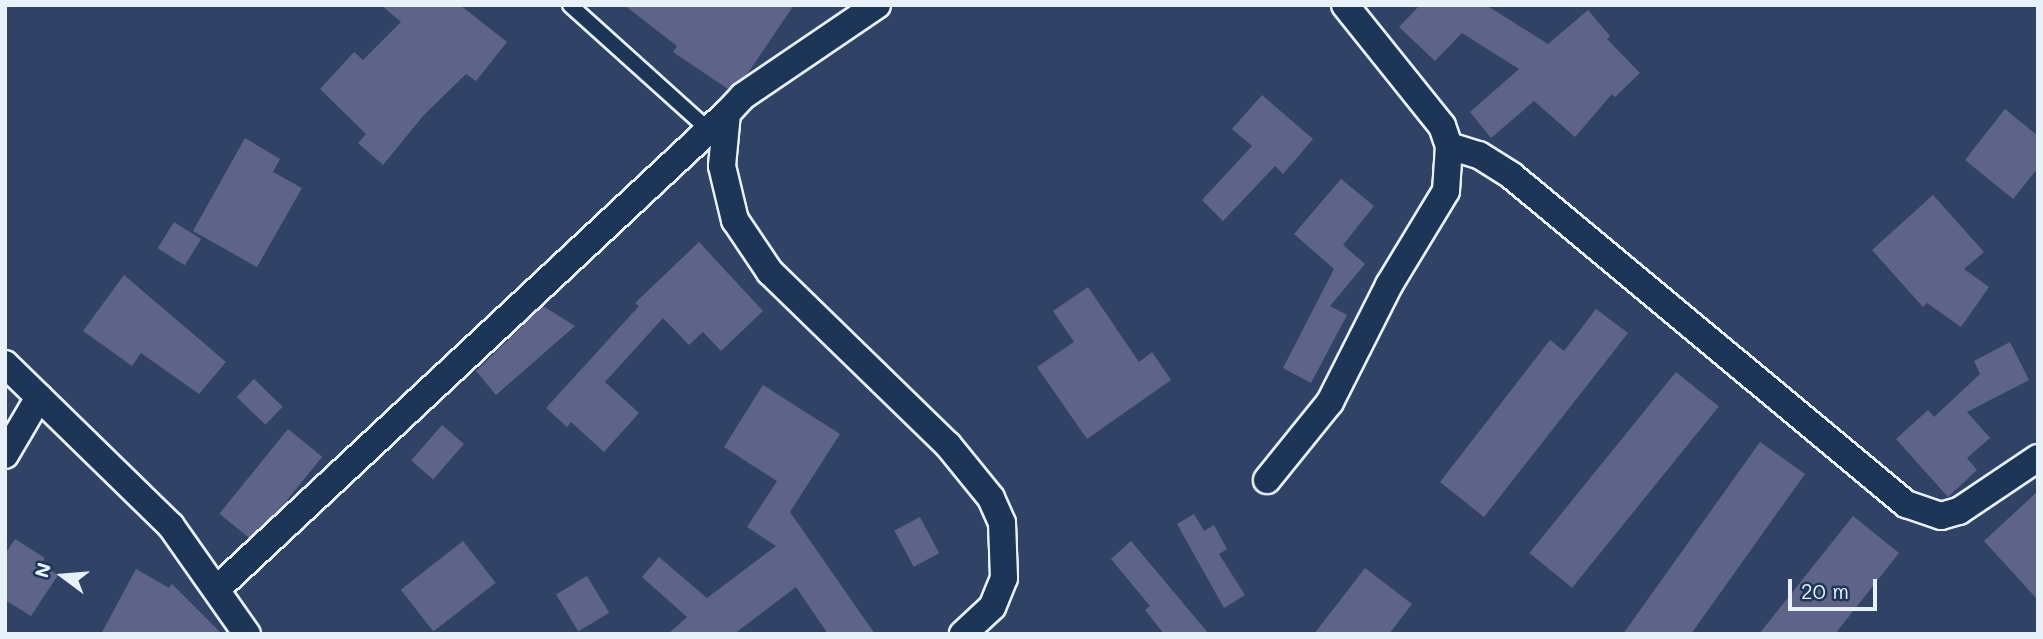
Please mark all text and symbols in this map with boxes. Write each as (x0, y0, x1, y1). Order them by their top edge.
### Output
north arrow (28, 541, 98, 611)
text: N (28, 560, 56, 580)
scale bar (1791, 566, 1880, 610)
text: 20 m (1801, 577, 1849, 604)

